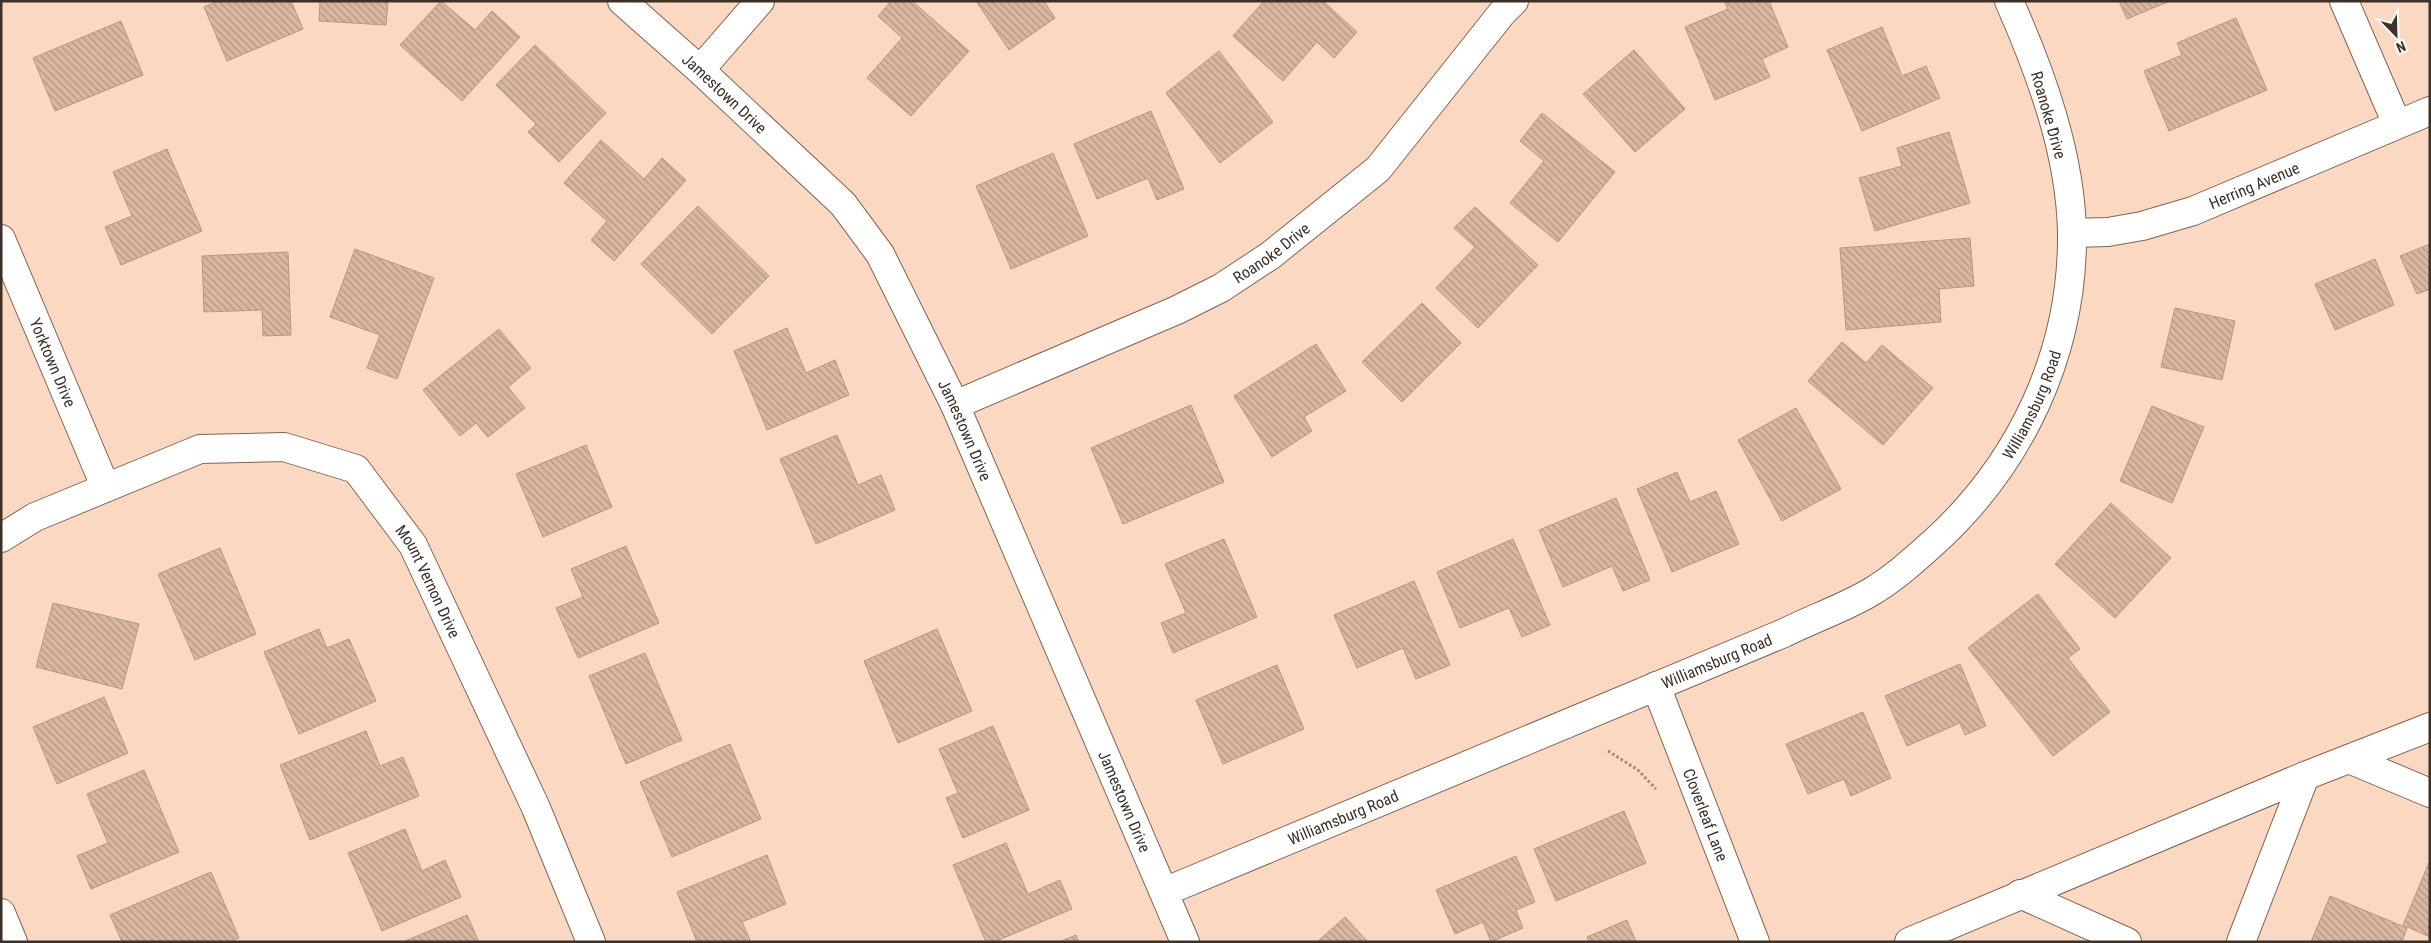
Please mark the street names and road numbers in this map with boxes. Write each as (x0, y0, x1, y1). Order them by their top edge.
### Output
street label: Jamestown Drive (678, 50, 770, 138)
street label: Roanoke Drive (2027, 69, 2070, 161)
street label: Herring Avenue (2206, 158, 2302, 213)
street label: Roanoke Drive (1230, 219, 1314, 287)
street label: Yorktown Drive (25, 316, 80, 410)
street label: Williamsburg Road (1999, 348, 2065, 463)
street label: Jamestown Drive (934, 377, 995, 484)
street label: Mount Vernon Drive (391, 521, 464, 641)
street label: Williamsburg Road (1659, 630, 1775, 693)
street label: Jamestown Drive (1094, 748, 1154, 855)
street label: Cloverleaf Lane (1679, 766, 1732, 864)
street label: Williamsburg Road (1285, 786, 1401, 849)

